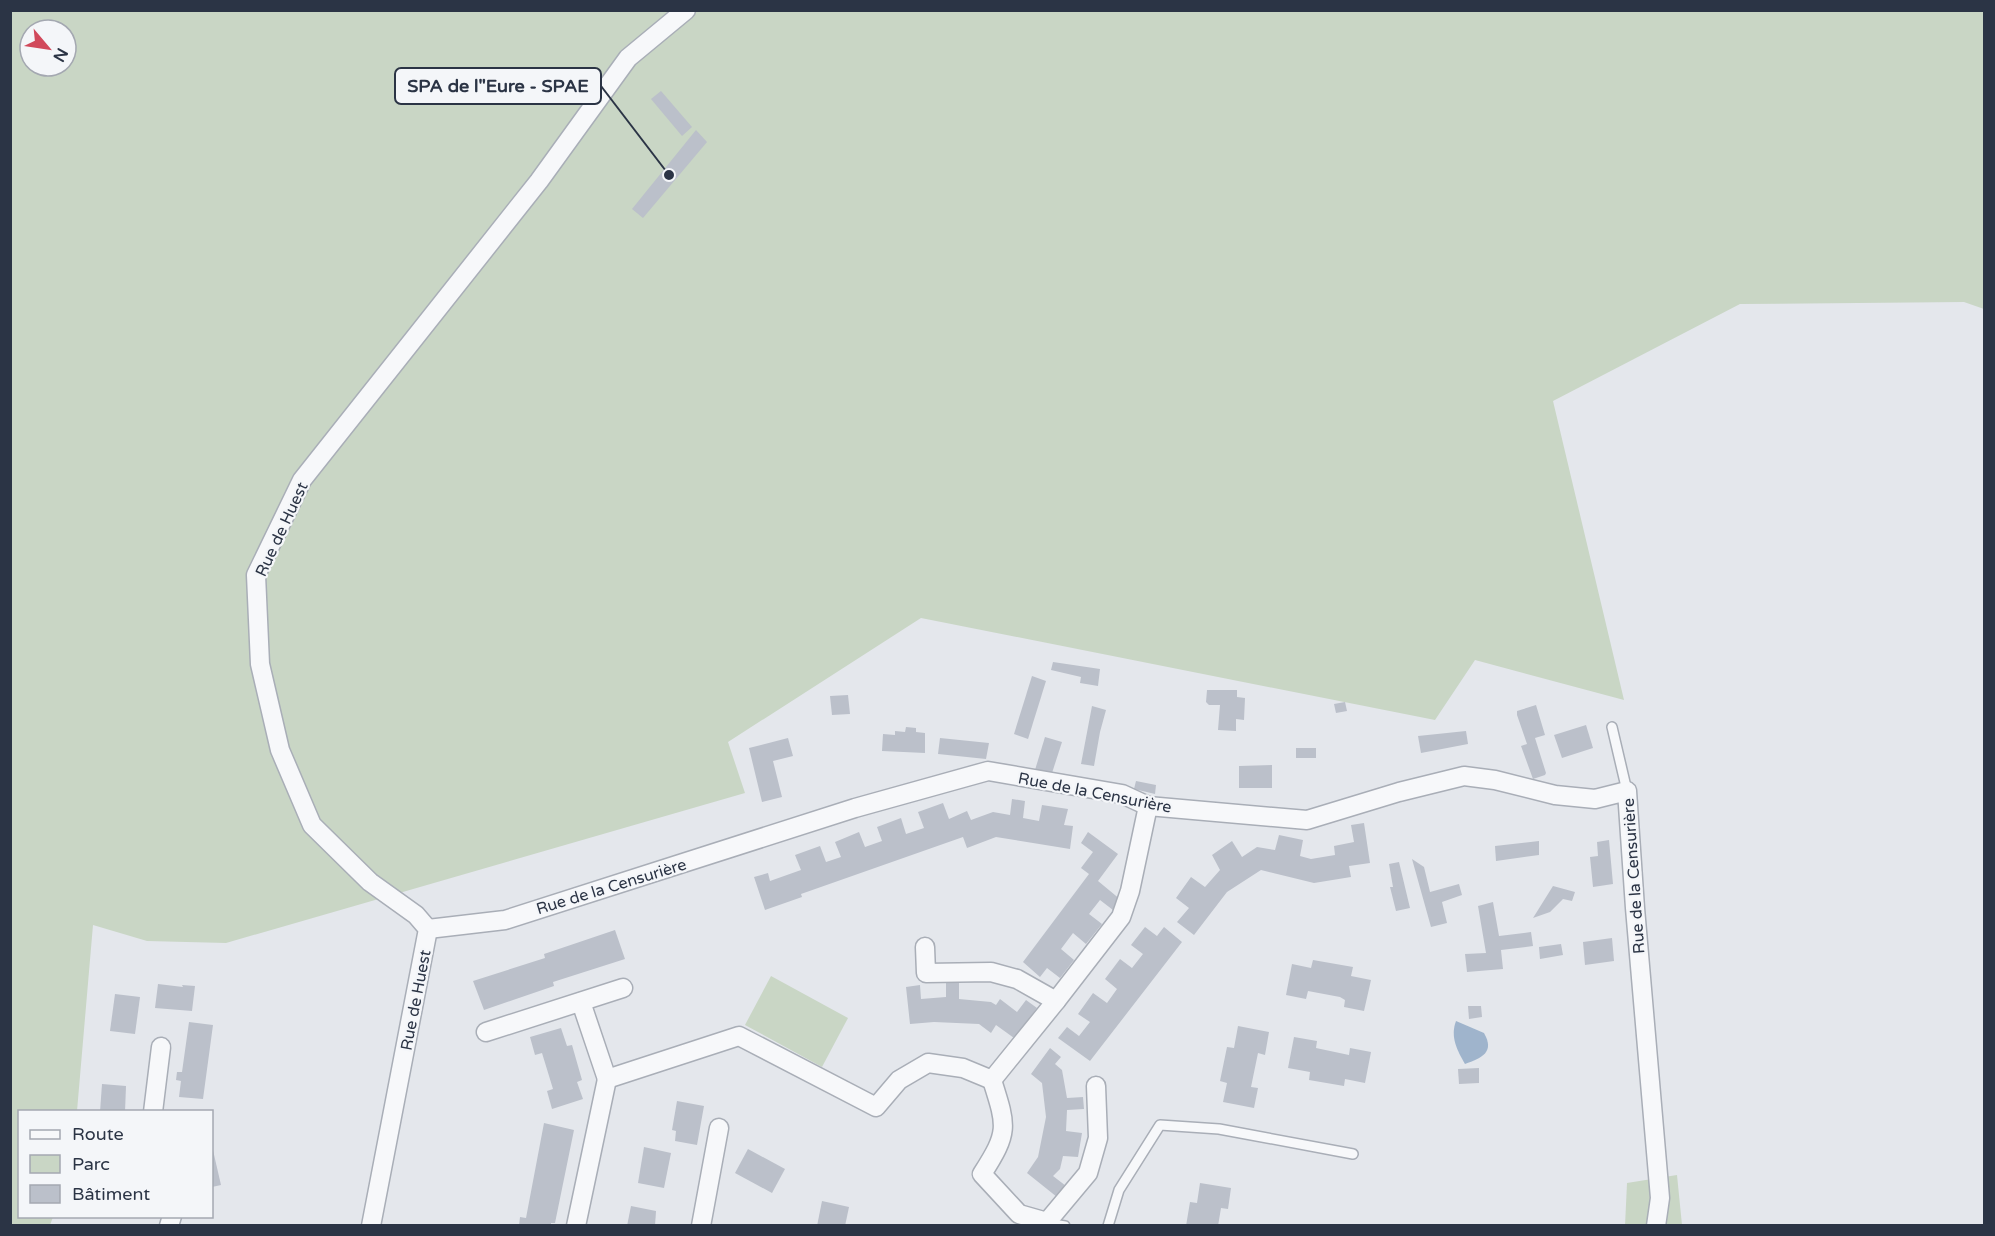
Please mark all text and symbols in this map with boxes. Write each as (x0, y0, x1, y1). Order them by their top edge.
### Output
north arrow (18, 18, 78, 78)
text: N (48, 44, 72, 65)
callout: SPA de l"Eure - SPAE (395, 68, 601, 104)
text: SPA de l"Eure - SPAE (407, 75, 589, 97)
street label: Rue de Huest (251, 479, 313, 580)
street label: Rue de la Censurière (1016, 768, 1173, 818)
street label: Rue de la Censurière (1619, 797, 1649, 954)
street label: Rue de la Censurière (534, 855, 689, 919)
street label: Rue de Huest (396, 948, 436, 1052)
legend (18, 1110, 213, 1218)
text: Route (72, 1123, 124, 1145)
text: Parc (72, 1153, 110, 1175)
text: Bâtiment (72, 1183, 150, 1205)

